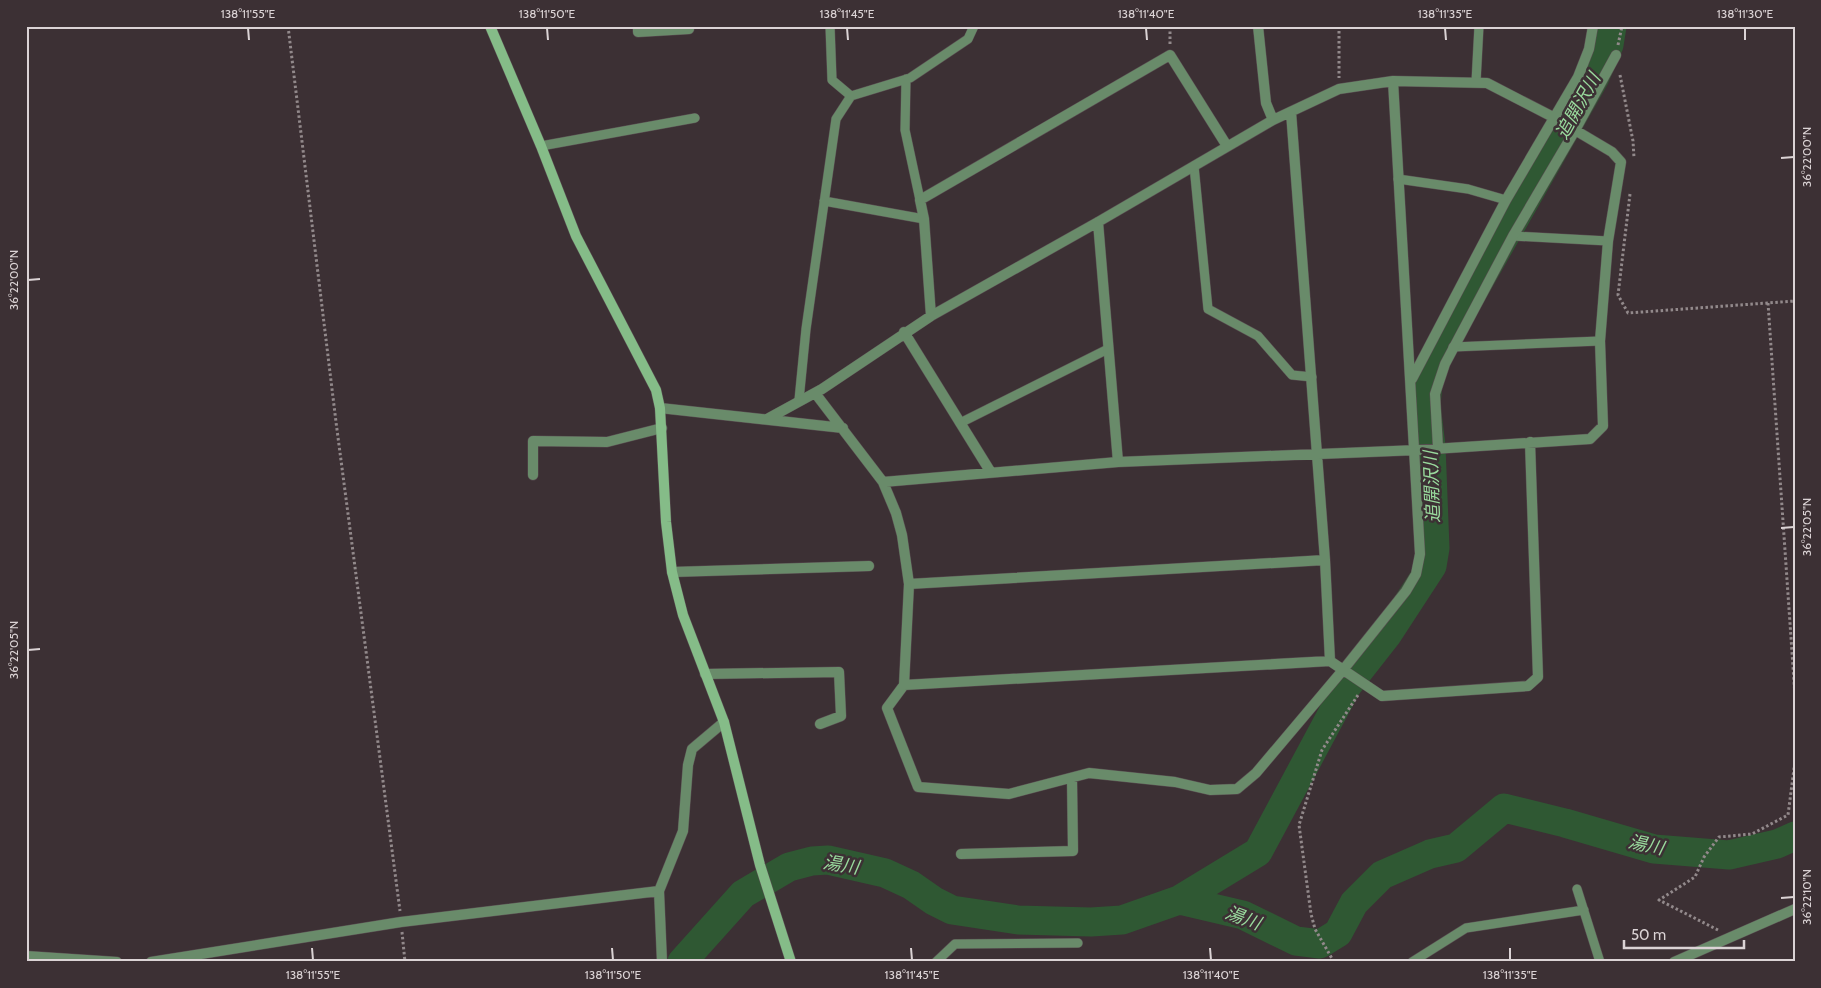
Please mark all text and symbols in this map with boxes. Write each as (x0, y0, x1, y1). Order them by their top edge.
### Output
text: 138°11'55"E (221, 6, 276, 21)
text: 138°11'50"E (519, 6, 576, 21)
text: 138°11'45"E (820, 6, 875, 21)
text: 138°11'40"E (1118, 6, 1175, 21)
text: 138°11'35"E (1418, 6, 1473, 21)
text: 138°11'30"E (1717, 6, 1774, 21)
water label: 追開沢川 (1551, 67, 1606, 143)
text: 36°22'00"N (1799, 127, 1814, 187)
text: 36°22'00"N (6, 250, 21, 310)
water label: 追開沢川 (1420, 449, 1444, 523)
text: 36°22'05"N (1799, 498, 1814, 556)
text: 36°22'05"N (6, 621, 21, 679)
water label: 湯川 (1626, 830, 1668, 860)
water label: 湯川 (822, 851, 862, 879)
text: 36°22'10"N (1799, 869, 1814, 925)
water label: 湯川 (1222, 902, 1266, 935)
scale bar (1624, 918, 1744, 950)
text: 50 m (1631, 926, 1666, 944)
text: 138°11'55"E (286, 967, 341, 982)
text: 138°11'50"E (585, 967, 642, 982)
text: 138°11'45"E (885, 967, 940, 982)
text: 138°11'40"E (1183, 967, 1240, 982)
text: 138°11'35"E (1483, 967, 1538, 982)

